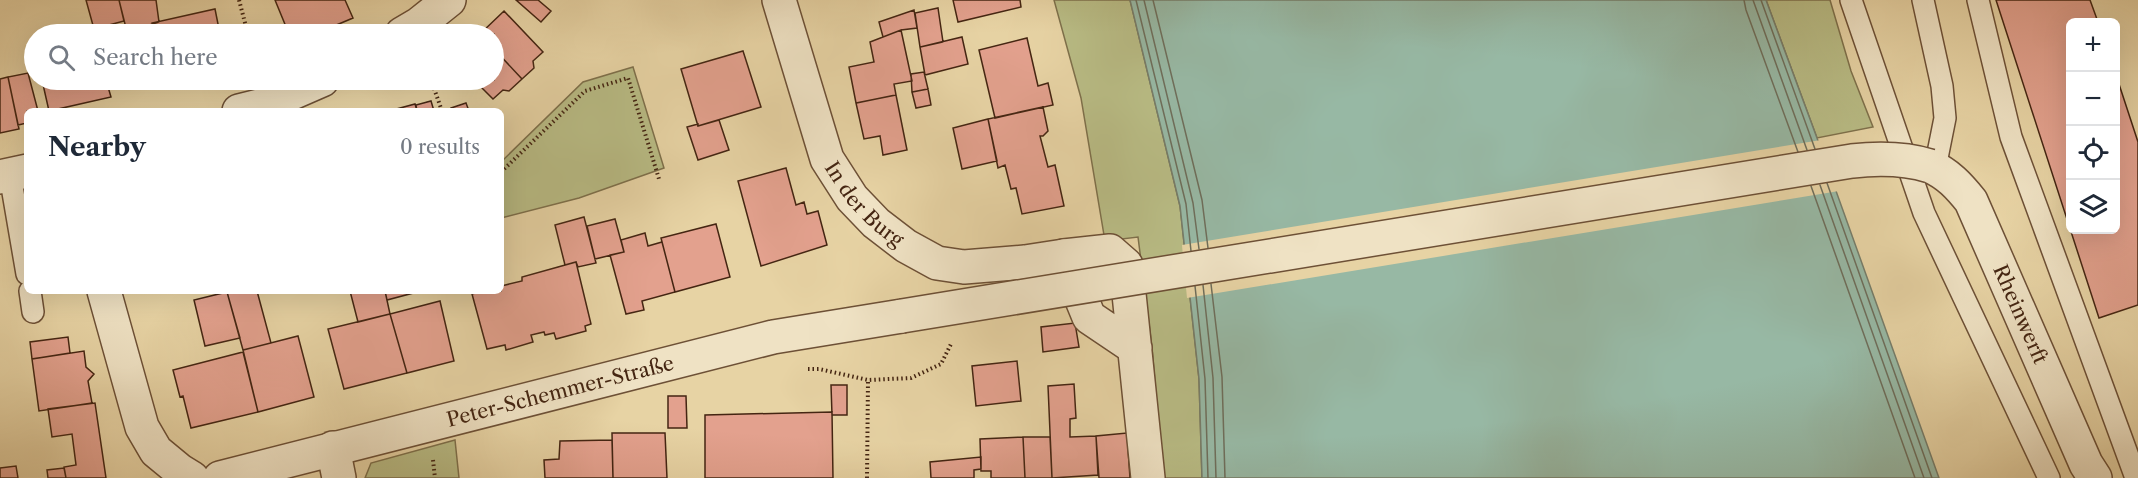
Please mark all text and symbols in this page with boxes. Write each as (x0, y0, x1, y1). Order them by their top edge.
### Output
map controls (2066, 18, 2120, 234)
button: + (2066, 18, 2120, 72)
search box (24, 24, 504, 90)
icon: search (45, 41, 78, 74)
text: Search here (93, 44, 218, 71)
button: − (2066, 72, 2120, 126)
button: locate (2066, 126, 2120, 180)
text: Nearby (48, 131, 146, 163)
text: 0 results (400, 135, 480, 159)
street label: In der Burg (820, 157, 909, 252)
button: layers (2066, 180, 2120, 234)
street label: Rheinwerft (1988, 261, 2053, 368)
street label: Peter-Schemmer-Straße (444, 351, 676, 432)

